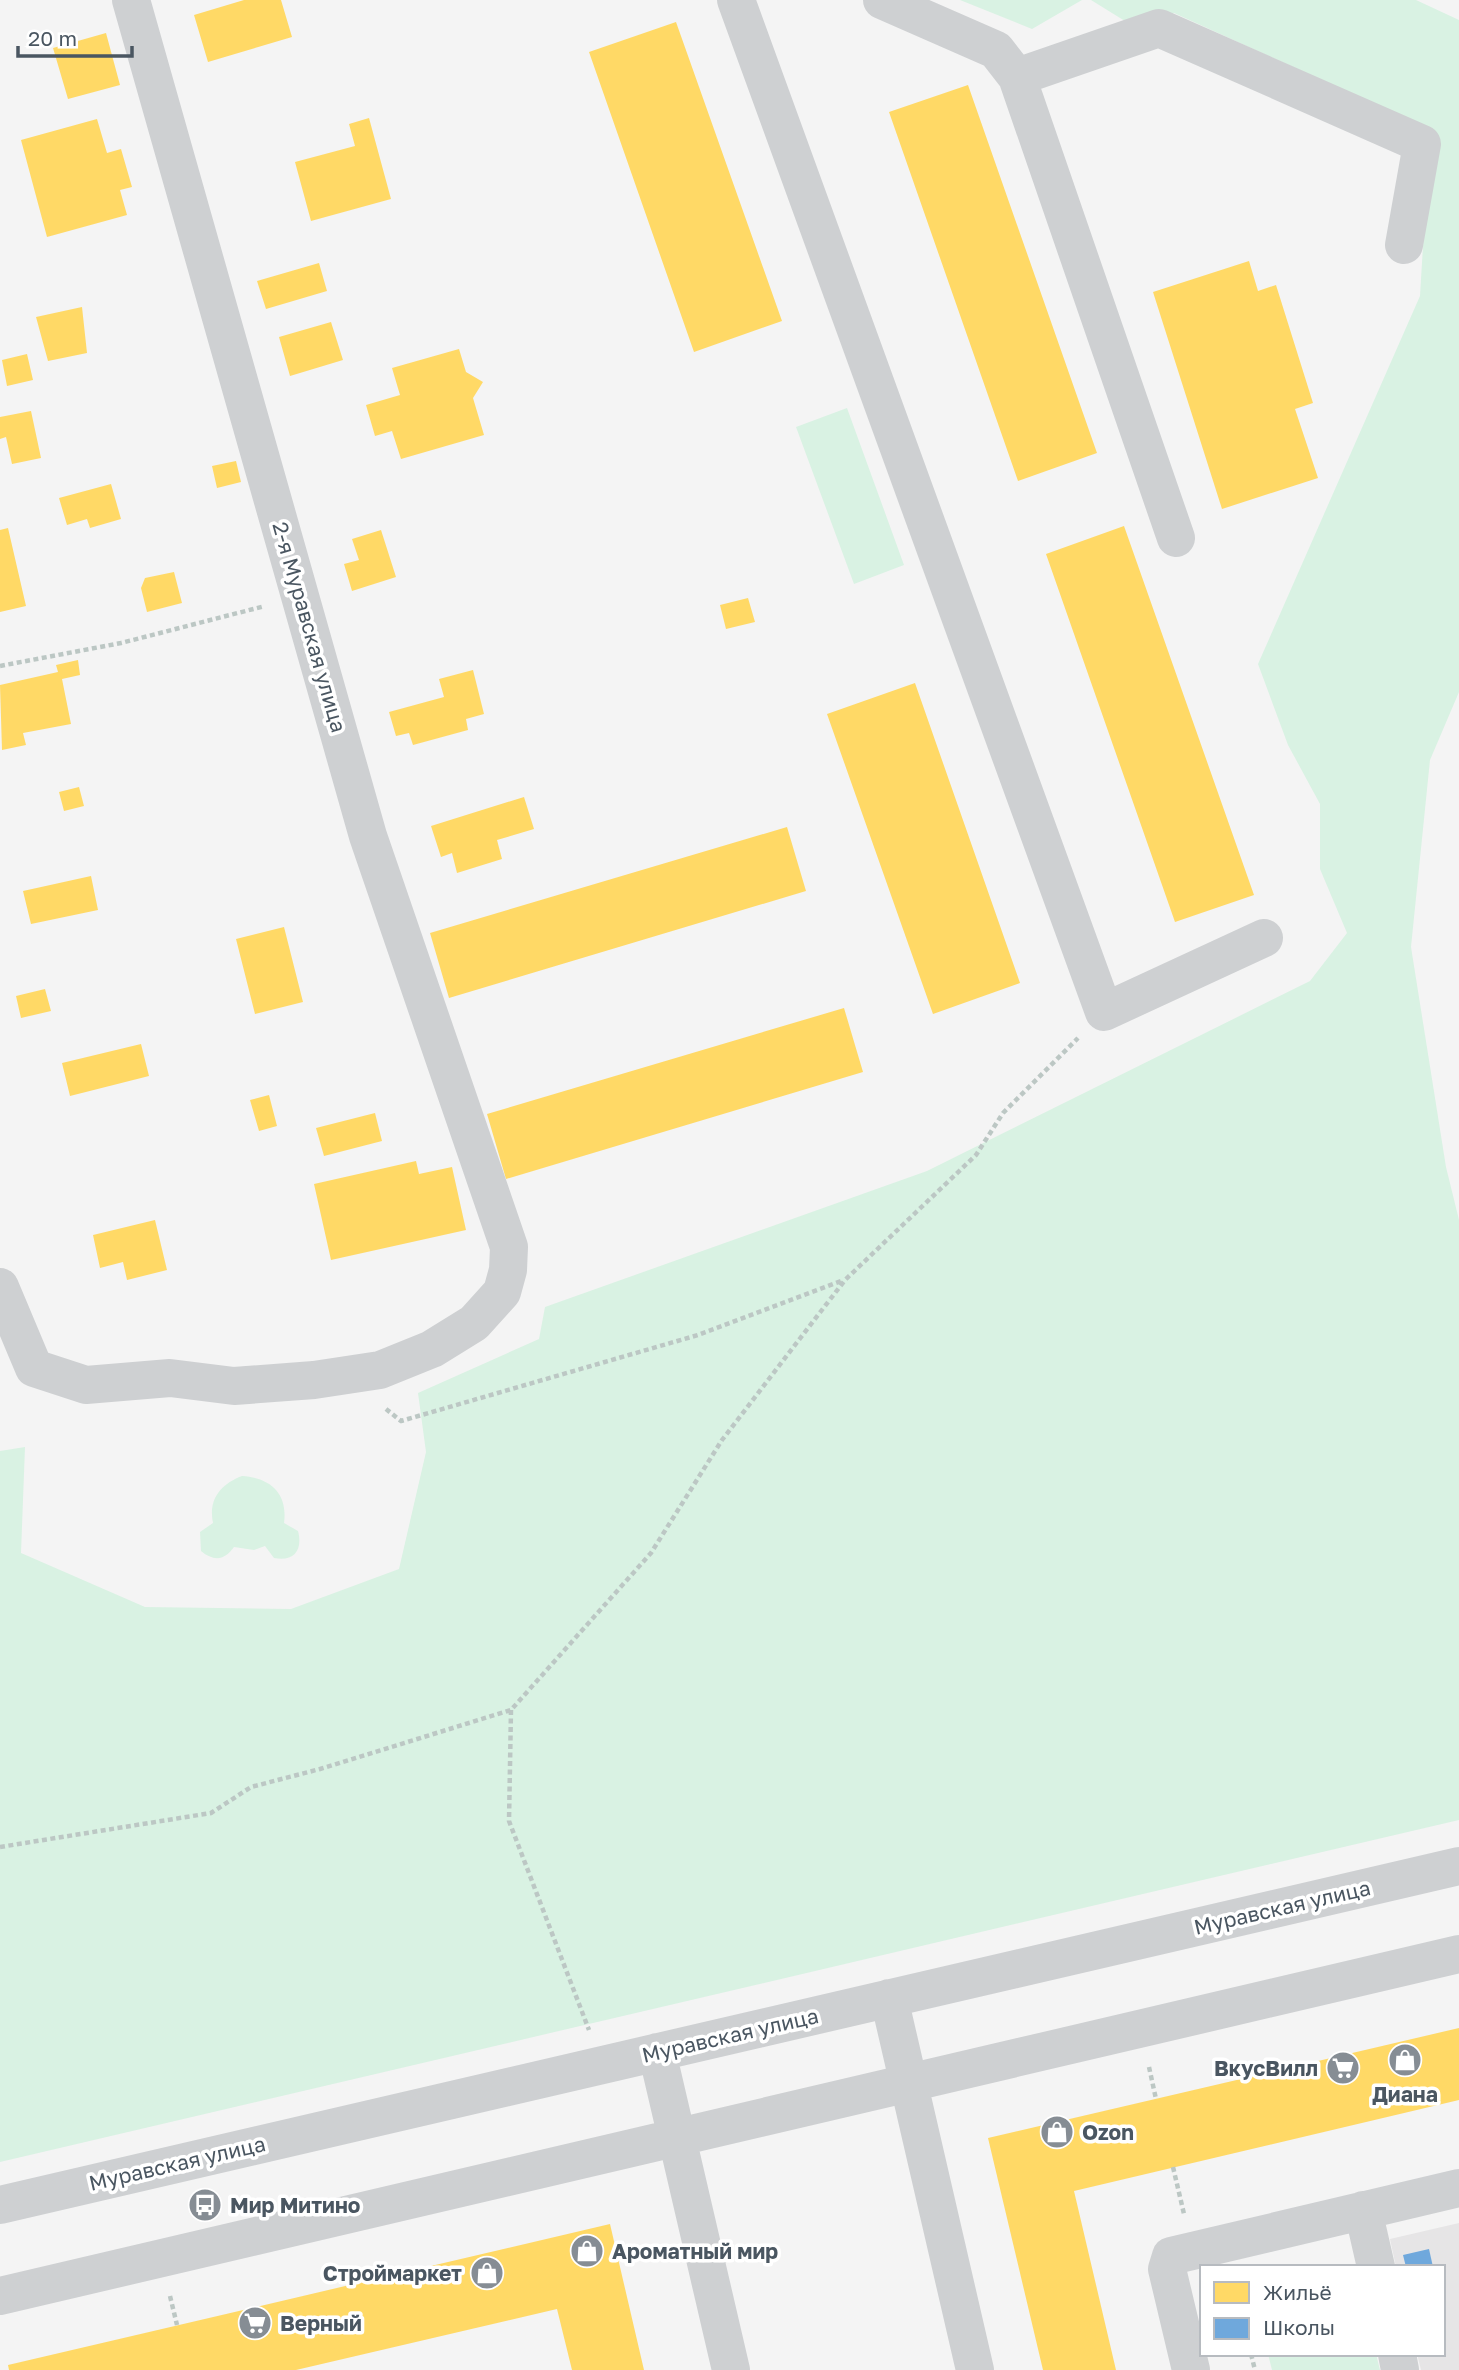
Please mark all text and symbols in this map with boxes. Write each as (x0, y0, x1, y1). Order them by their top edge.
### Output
scale bar (18, 14, 131, 58)
text: 20 m (28, 25, 77, 51)
street label: 2-я Муравская улица (267, 519, 353, 735)
street label: Муравская улица (1191, 1874, 1373, 1940)
street label: Муравская улица (639, 2002, 821, 2068)
shop icon: Диана (1386, 2041, 1424, 2079)
supermarket icon: ВкусВилл (1324, 2049, 1362, 2087)
place label: ВкусВилл (1214, 2055, 1318, 2081)
place label: Диана (1372, 2081, 1438, 2107)
shop icon: Ozon (1038, 2113, 1076, 2151)
place label: Ozon (1082, 2119, 1134, 2145)
street label: Муравская улица (86, 2130, 268, 2196)
bus stop icon: Мир Митино (186, 2186, 224, 2224)
place label: Мир Митино (230, 2192, 360, 2218)
shop icon: Ароматный мир (568, 2232, 606, 2270)
place label: Ароматный мир (612, 2238, 778, 2264)
shop icon: Строймаркет (468, 2254, 506, 2292)
place label: Строймаркет (323, 2260, 462, 2286)
legend (1200, 2265, 1445, 2356)
text: Жильё (1263, 2279, 1332, 2305)
supermarket icon: Верный (236, 2304, 274, 2342)
place label: Верный (280, 2310, 362, 2336)
text: Школы (1263, 2314, 1335, 2340)

